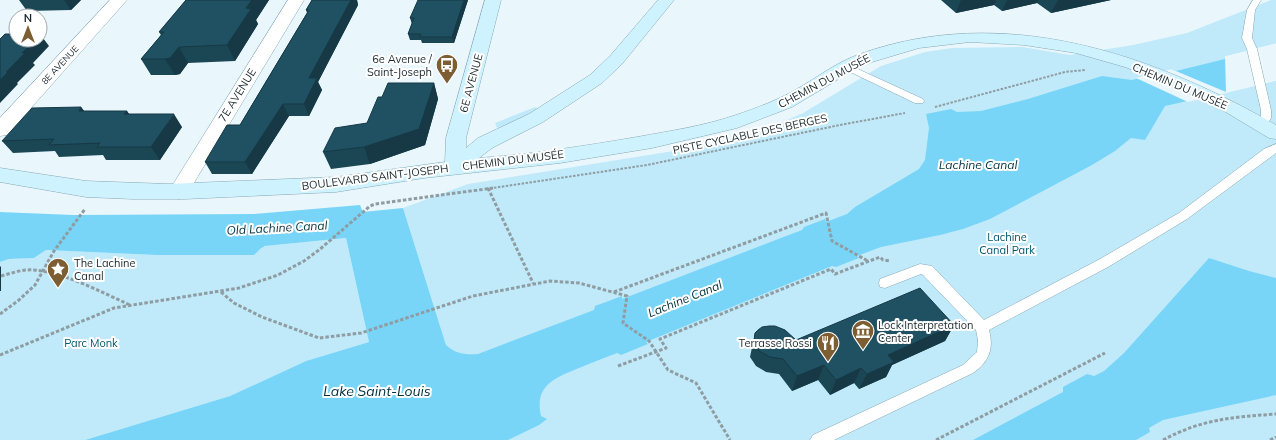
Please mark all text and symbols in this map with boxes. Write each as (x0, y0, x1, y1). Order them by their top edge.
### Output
north arrow (8, 8, 48, 48)
text: N (24, 11, 32, 25)
street label: 8E AVENUE (39, 43, 80, 86)
street label: CHEMIN DU MUSÉE (776, 51, 872, 111)
place label: 6e Avenue / Saint-Joseph (367, 52, 433, 79)
bus stop icon: 6e Avenue / Saint-Joseph (434, 52, 460, 85)
street label: 6E AVENUE (456, 52, 486, 114)
street label: CHEMIN DU MUSÉE (1130, 60, 1230, 112)
street label: 7E AVENUE (215, 66, 259, 124)
street label: PISTE CYCLABLE DES BERGES (672, 111, 829, 157)
street label: CHEMIN DU MUSÉE (461, 147, 565, 173)
water label: Lachine Canal (939, 157, 1017, 172)
street label: BOULEVARD SAINT-JOSEPH (301, 161, 449, 193)
water label: Old Lachine Canal (226, 217, 328, 238)
park label: Lachine Canal Park (979, 230, 1035, 257)
place icon: The Lachine Canal (45, 256, 71, 289)
place label: The Lachine Canal (74, 256, 135, 283)
water label: Lachine Canal (646, 277, 724, 320)
museum icon: Lock Interpretation Center (850, 318, 876, 351)
place label: Lock Interpretation Center (878, 318, 973, 345)
restaurant icon: Terrasse Rossi (815, 330, 841, 363)
park label: Parc Monk (64, 336, 118, 350)
place label: Terrasse Rossi (739, 336, 812, 350)
water label: Lake Saint-Louis (323, 382, 431, 400)

